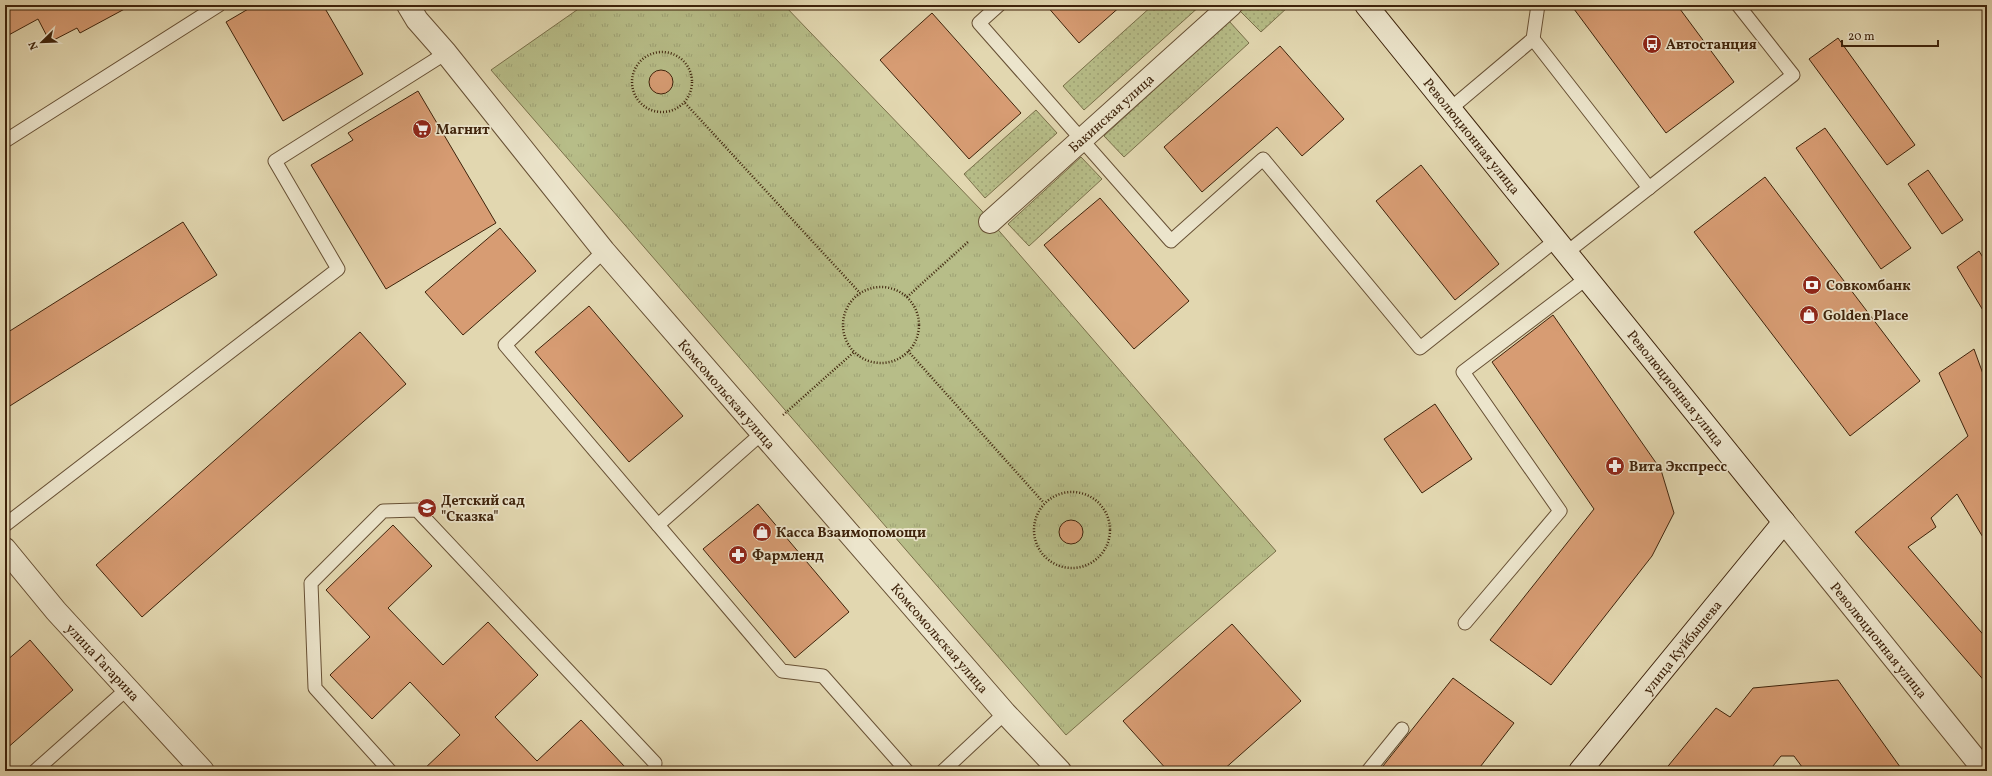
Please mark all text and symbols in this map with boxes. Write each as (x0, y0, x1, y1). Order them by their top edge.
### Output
north arrow (22, 22, 62, 62)
scale bar (1842, 22, 1938, 48)
text: 20 m (1848, 29, 1875, 45)
bus stop icon: Автостанция (1641, 33, 1663, 55)
place label: Автостанция (1666, 36, 1757, 55)
text: N (26, 39, 43, 52)
street label: Бакинская улица (1065, 70, 1159, 158)
street label: Революционная улица (1418, 75, 1524, 199)
supermarket icon: Магнит (411, 118, 433, 140)
place label: Магнит (436, 121, 490, 140)
bank icon: Совкомбанк (1801, 274, 1823, 296)
place label: Совкомбанк (1826, 277, 1911, 296)
shop icon: Golden Place (1798, 304, 1820, 326)
place label: Golden Place (1823, 307, 1908, 326)
street label: Революционная улица (1622, 327, 1728, 451)
street label: Комсомольская улица (673, 336, 779, 454)
pharmacy icon: Вита Экспресс (1604, 455, 1626, 477)
place label: Вита Экспресс (1629, 458, 1728, 477)
place label: Детский сад "Сказка" (441, 492, 525, 527)
school or university icon: Детский сад "Сказка" (416, 497, 438, 519)
shop icon: Касса Взаимопомощи (751, 521, 773, 543)
place label: Касса Взаимопомощи (776, 524, 926, 543)
pharmacy icon: Фармленд (727, 544, 749, 566)
place label: Фармленд (752, 547, 824, 566)
street label: Революционная улица (1825, 579, 1931, 703)
street label: Комсомольская улица (886, 580, 992, 698)
street label: улица Куйбышева (1639, 597, 1727, 699)
street label: улица Гагарина (61, 620, 143, 706)

